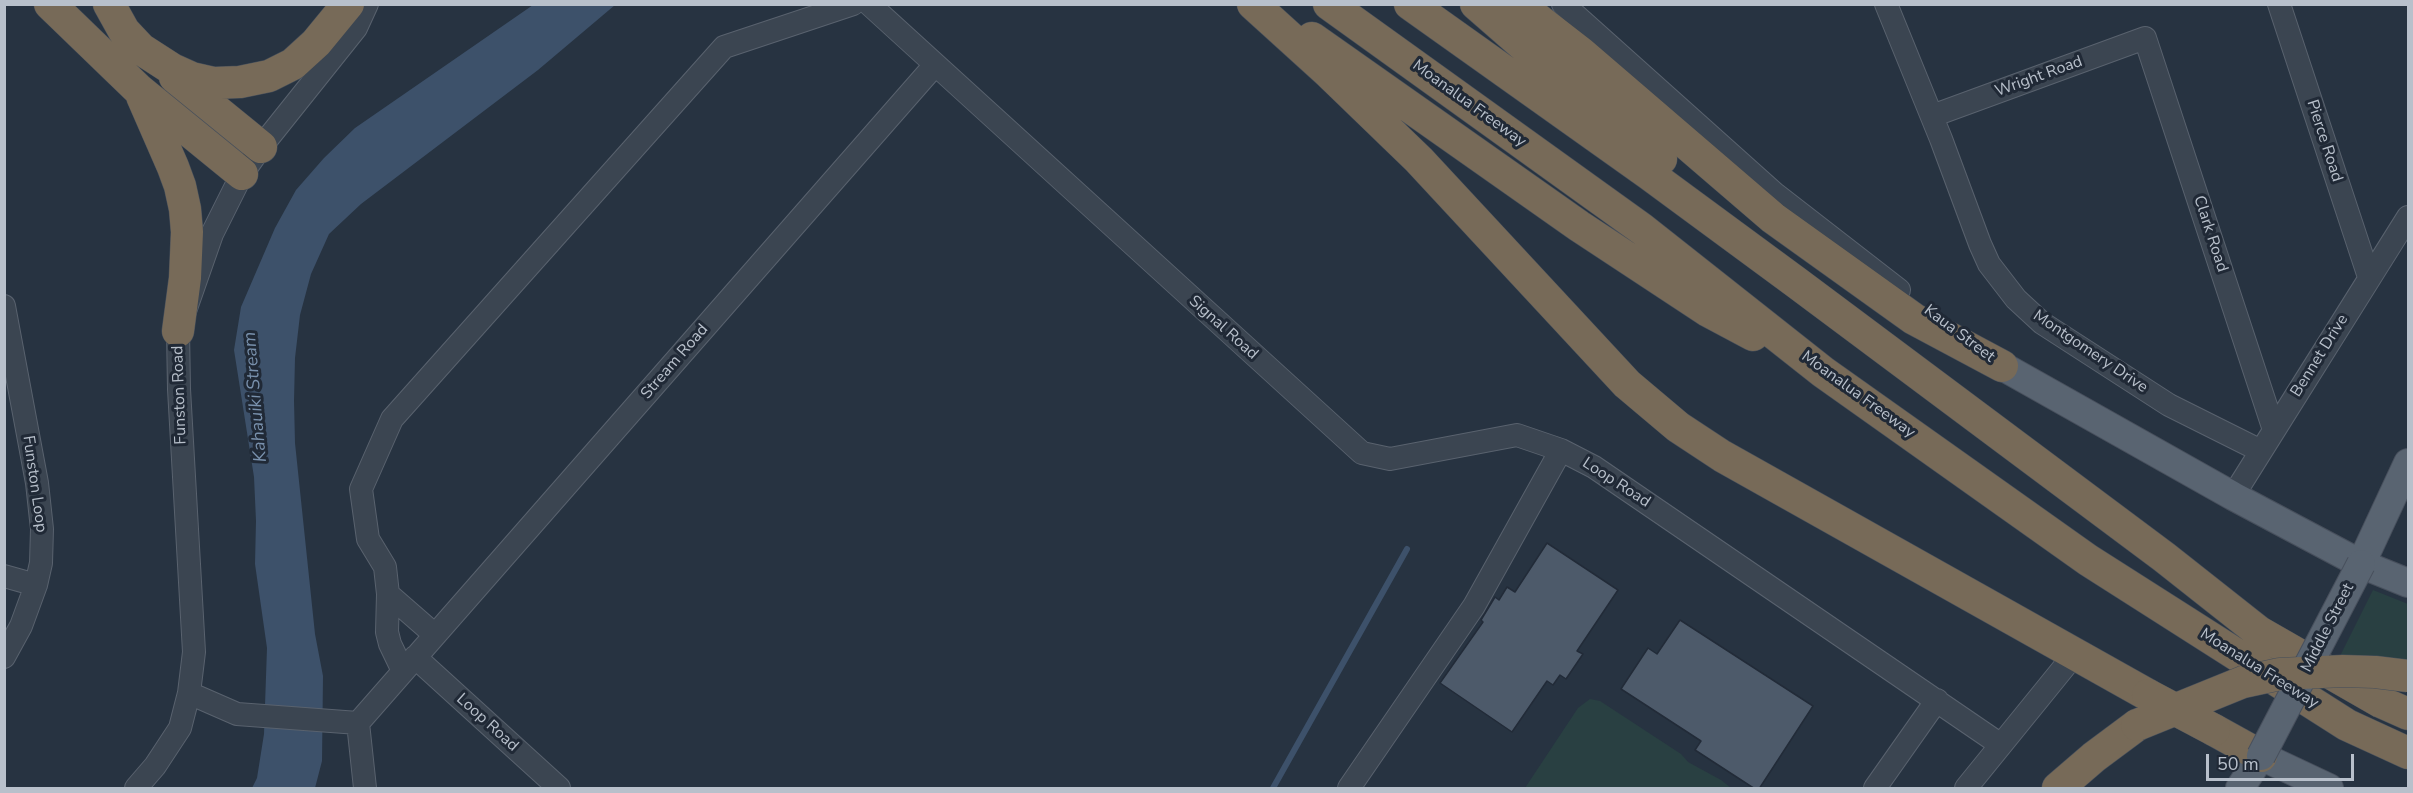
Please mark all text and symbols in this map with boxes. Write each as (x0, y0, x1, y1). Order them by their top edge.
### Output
street label: Wright Road (1993, 52, 2085, 102)
street label: Moanalua Freeway (1408, 56, 1530, 152)
street label: Pierce Road (2302, 98, 2346, 184)
street label: Clark Road (2189, 193, 2231, 275)
street label: Signal Road (1184, 292, 1262, 364)
street label: Kaua Street (1920, 301, 1998, 367)
street label: Montgomery Drive (2029, 307, 2151, 397)
street label: Bennet Drive (2287, 311, 2353, 401)
street label: Stream Road (637, 321, 713, 403)
water label: Kahauiki Stream (240, 331, 272, 463)
street label: Funston Road (169, 345, 191, 445)
street label: Moanalua Freeway (1797, 347, 1919, 443)
street label: Funston Loop (18, 434, 50, 534)
street label: Loop Road (1578, 454, 1654, 512)
street label: Middle Street (2297, 580, 2359, 676)
street label: Moanalua Freeway (2196, 625, 2322, 713)
street label: Loop Road (452, 690, 522, 756)
scale bar (2209, 742, 2358, 780)
text: 50 m (2217, 752, 2259, 776)

